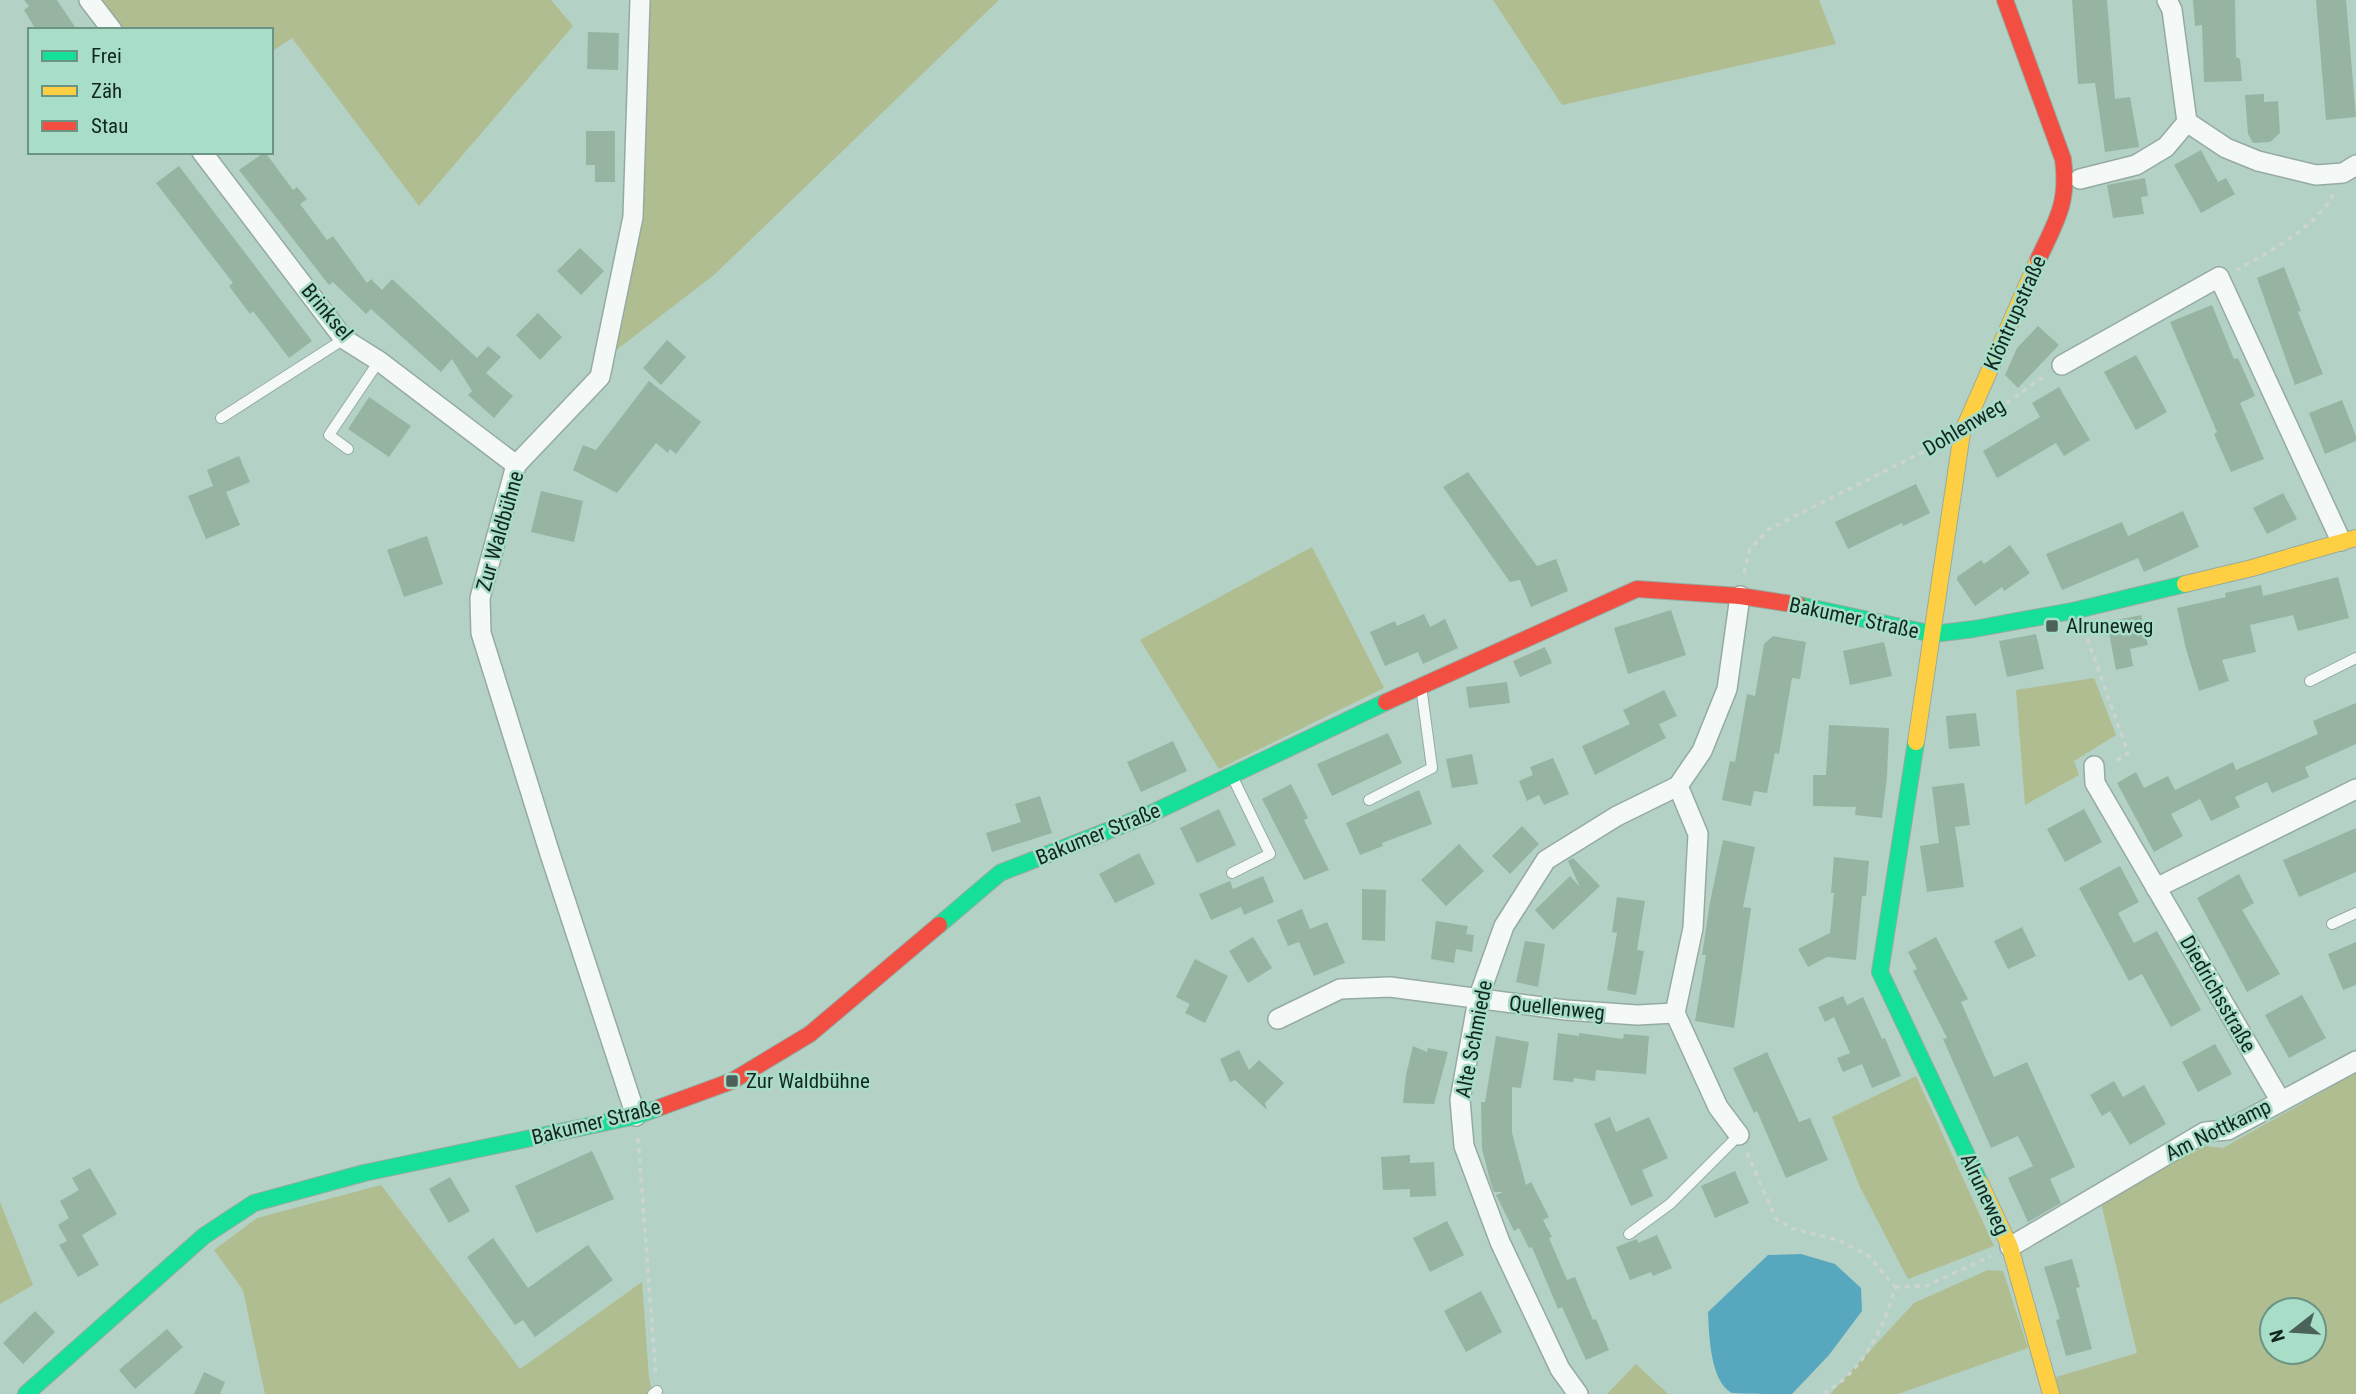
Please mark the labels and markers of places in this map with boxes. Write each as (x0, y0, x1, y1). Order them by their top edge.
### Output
place label: Alruneweg (2066, 614, 2153, 638)
marker: Alruneweg (2044, 618, 2060, 634)
place label: Zur Waldbühne (746, 1069, 870, 1093)
marker: Zur Waldbühne (724, 1073, 740, 1089)

